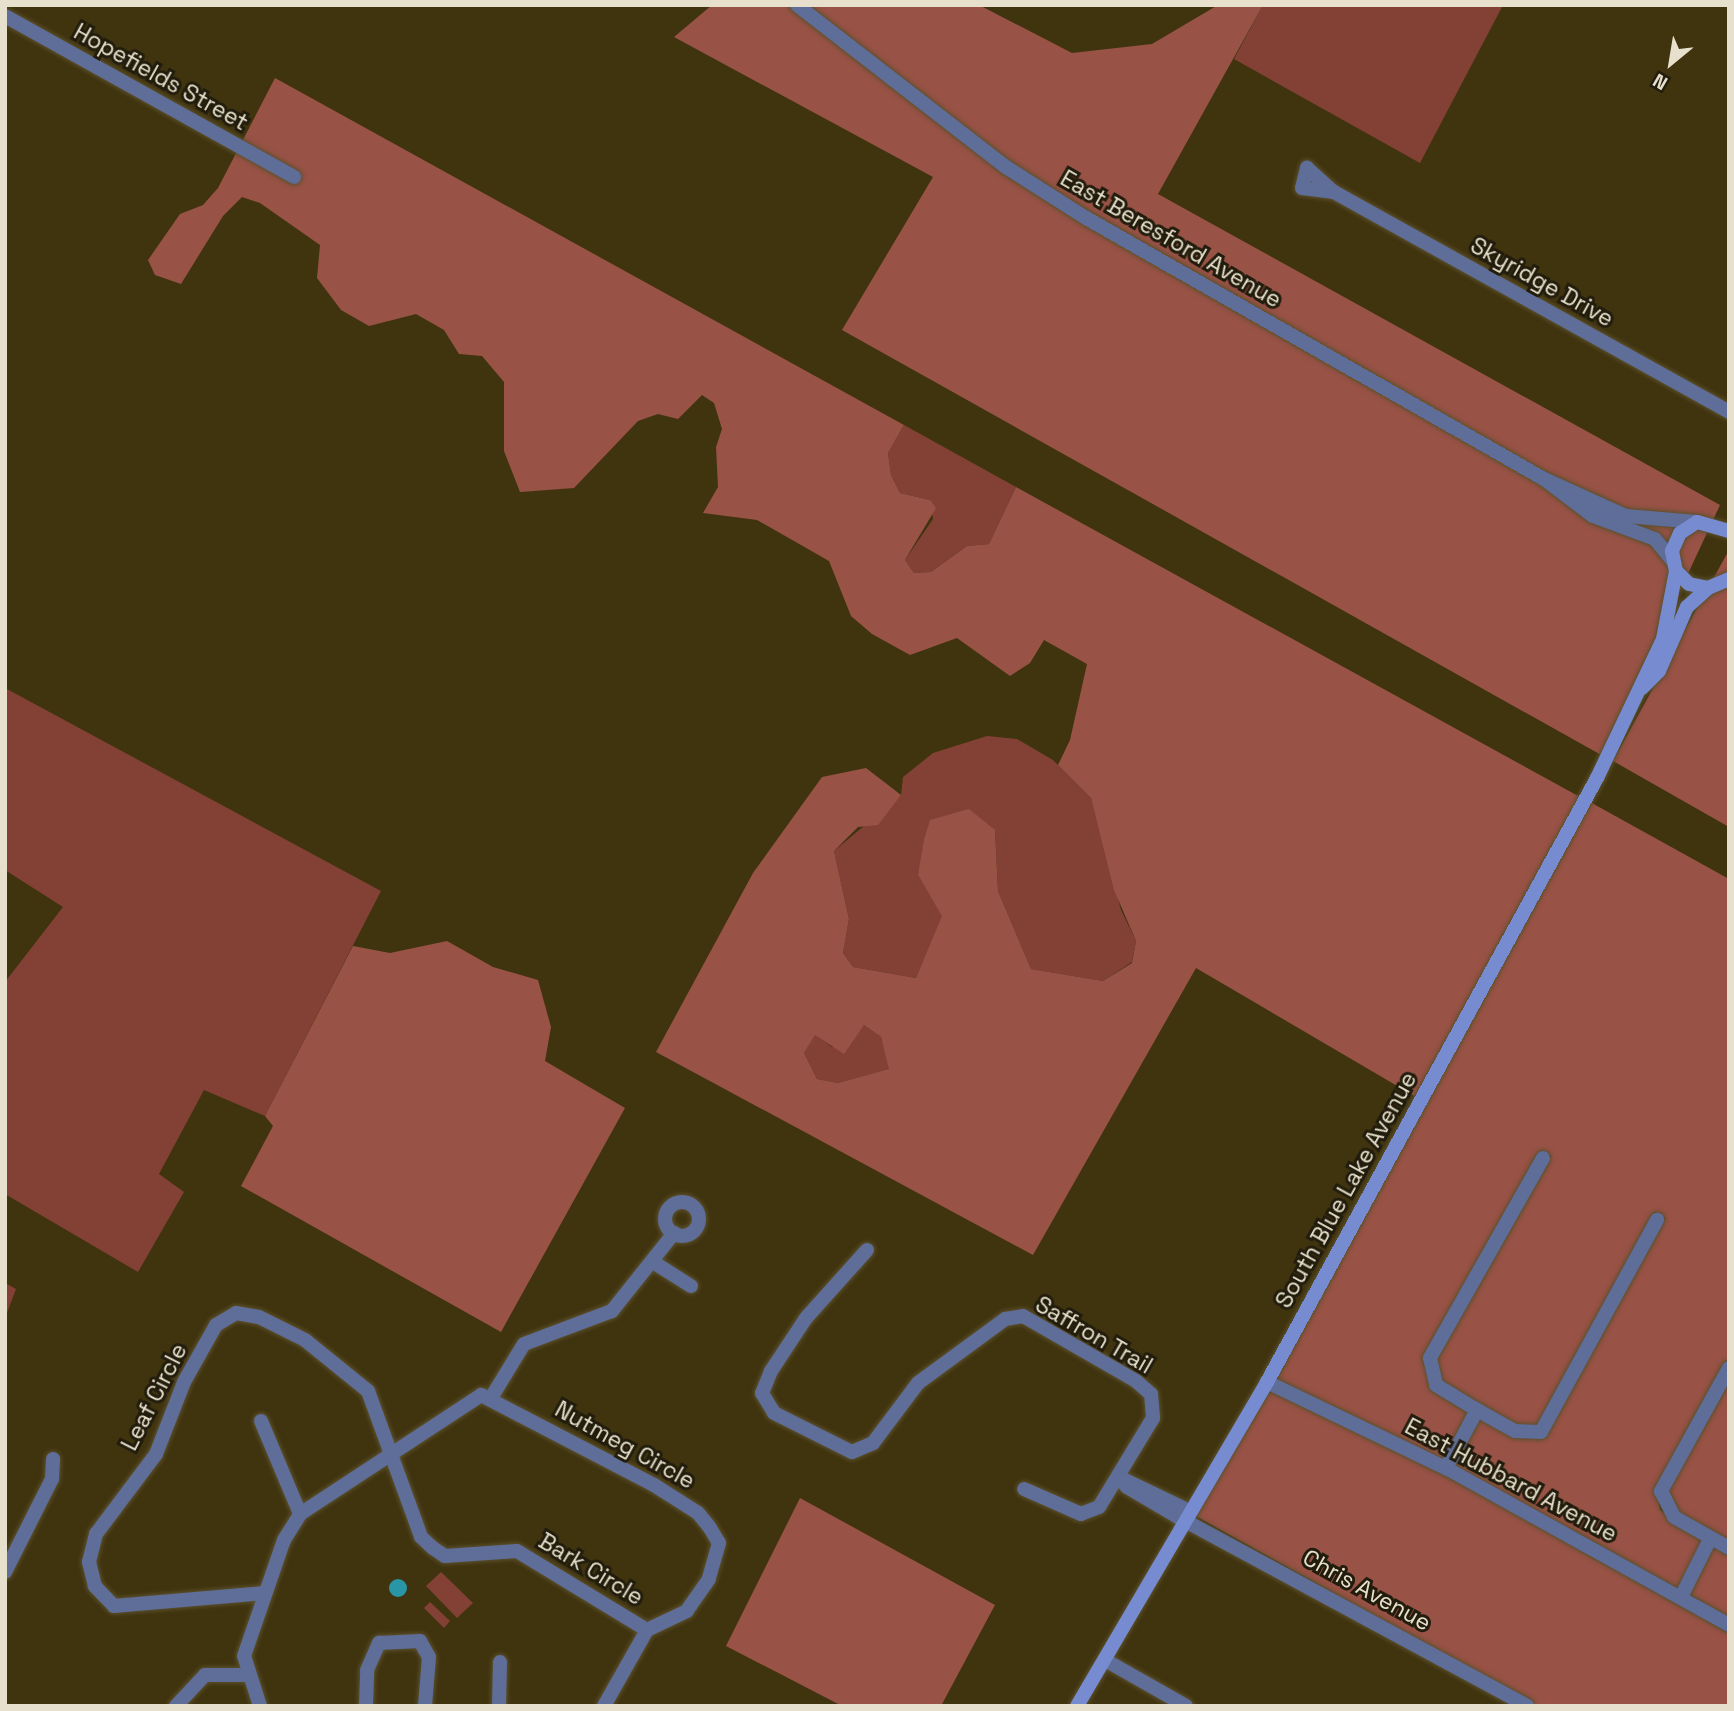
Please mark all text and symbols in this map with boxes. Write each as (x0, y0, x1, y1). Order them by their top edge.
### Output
street label: Hopefields Street (69, 18, 253, 136)
north arrow (1636, 28, 1706, 98)
text: N (1648, 68, 1672, 96)
street label: East Beresford Avenue (1055, 164, 1287, 314)
street label: Skyridge Drive (1466, 231, 1618, 333)
street label: South Blue Lake Avenue (1270, 1067, 1422, 1313)
street label: Saffron Trail (1030, 1290, 1158, 1380)
street label: Leaf Circle (115, 1339, 193, 1455)
street label: Nutmeg Circle (550, 1395, 700, 1495)
street label: East Hubbard Avenue (1400, 1412, 1622, 1548)
street label: Bark Circle (534, 1527, 648, 1611)
street label: Chris Avenue (1298, 1543, 1436, 1637)

